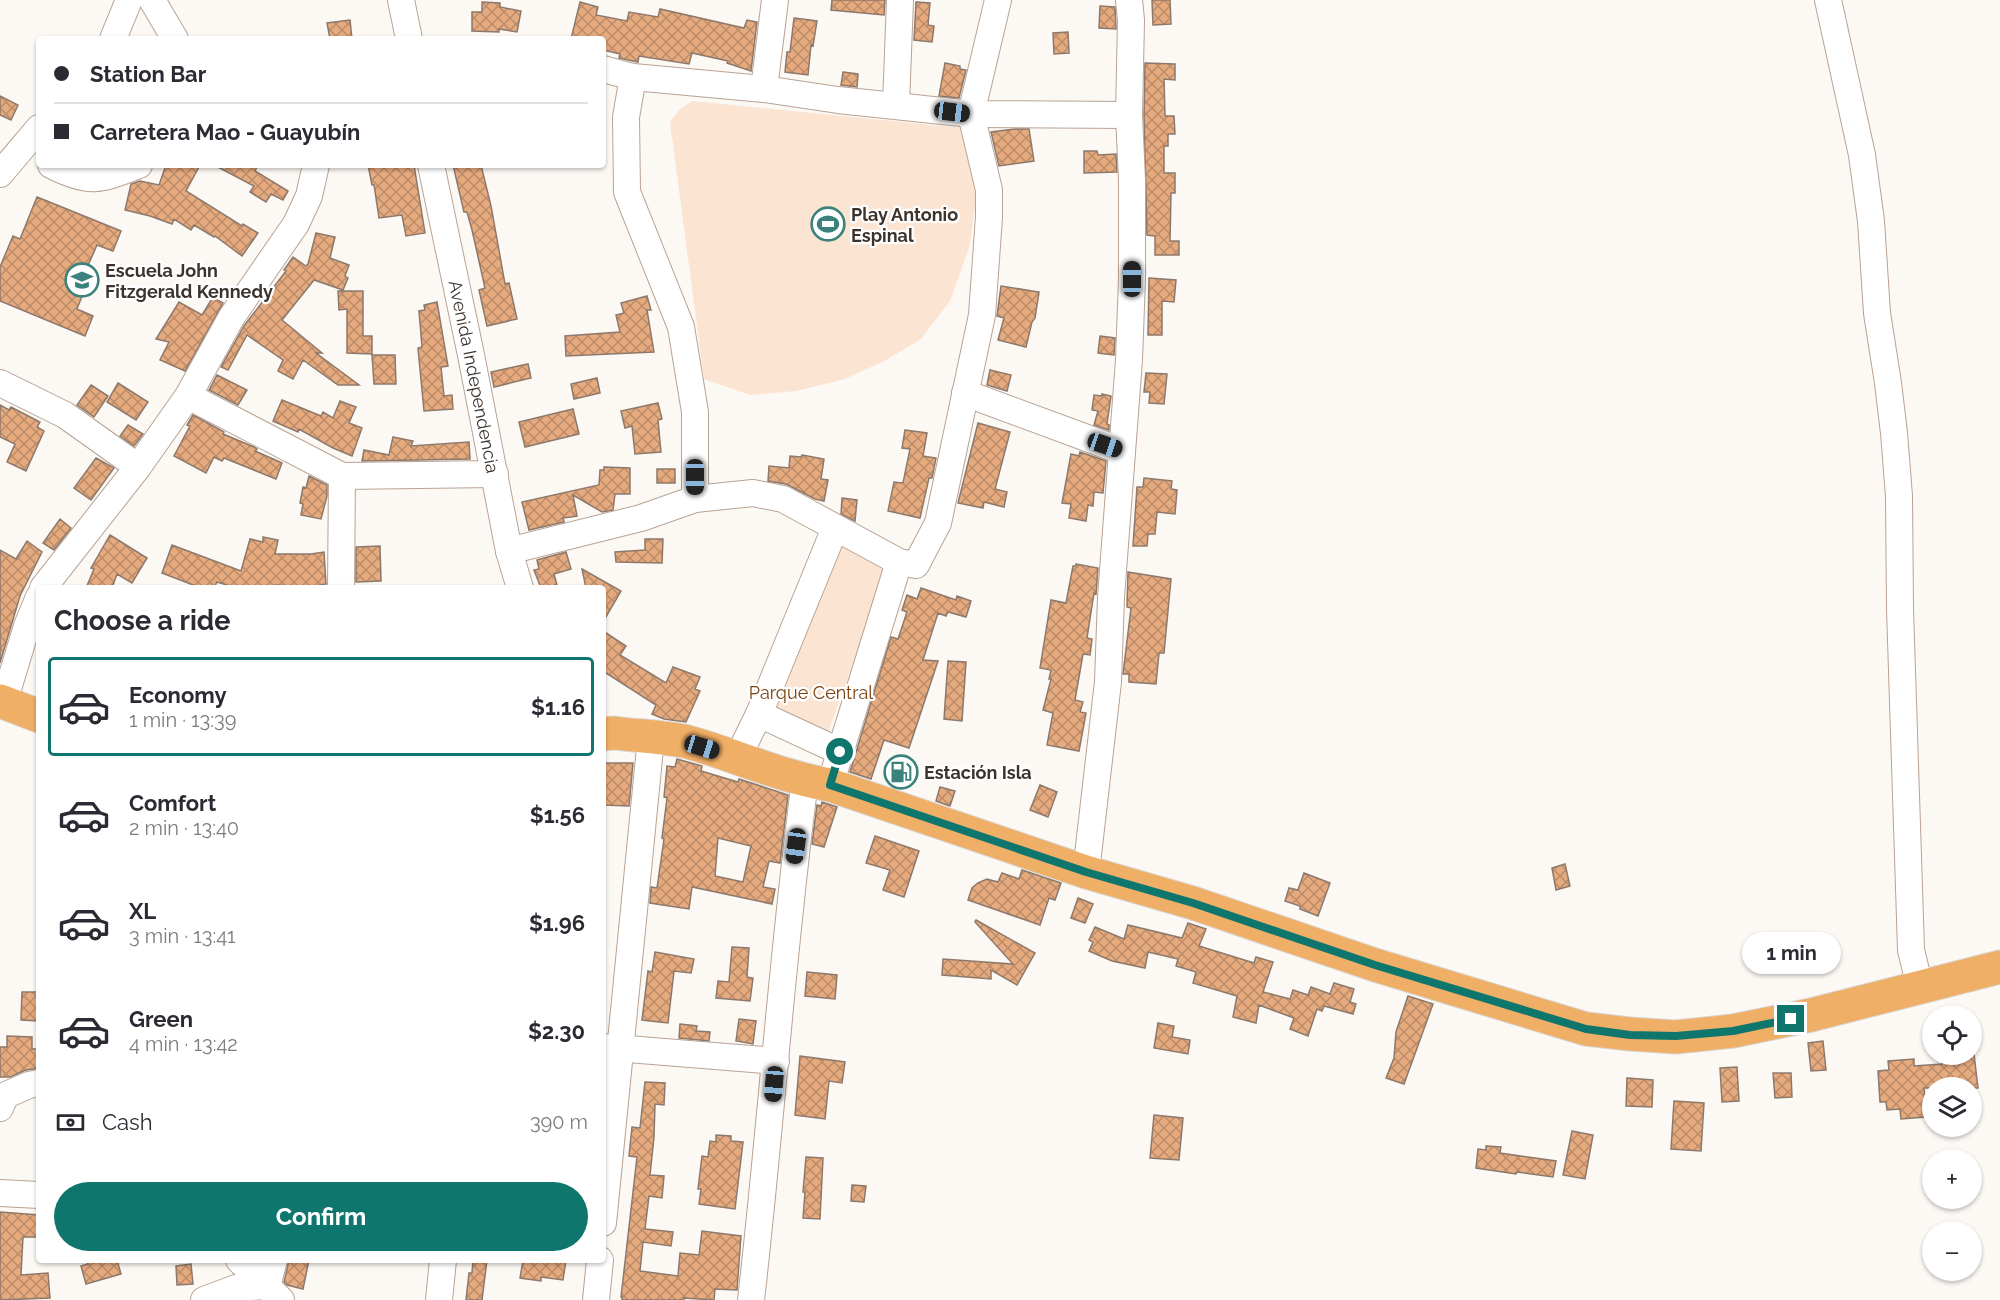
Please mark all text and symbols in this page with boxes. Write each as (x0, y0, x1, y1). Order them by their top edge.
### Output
text: Station Bar (90, 61, 206, 87)
car (933, 101, 971, 123)
text: Carretera Mao - Guayubín (90, 119, 360, 145)
place label: Play Antonio Espinal (851, 204, 958, 246)
sports icon: Play Antonio Espinal (810, 206, 846, 242)
place label: Escuela John Fitzgerald Kennedy (105, 260, 273, 302)
car (1123, 261, 1141, 297)
school or university icon: Escuela John Fitzgerald Kennedy (64, 262, 100, 298)
street label: Avenida Independencia (445, 278, 504, 475)
car (1085, 431, 1125, 459)
car (686, 459, 704, 495)
text: Choose a ride (54, 605, 230, 636)
icon: car (57, 680, 111, 734)
text: Economy (129, 682, 227, 708)
park label: Parque Central (749, 682, 873, 703)
text: $1.16 (531, 694, 585, 720)
text: 1 min · 13:39 (129, 708, 236, 732)
car (682, 733, 722, 761)
route start (826, 738, 853, 765)
fuel station icon: Estación Isla (883, 754, 919, 790)
place label: Estación Isla (924, 762, 1032, 783)
icon: car (57, 788, 111, 842)
text: Comfort (129, 790, 216, 816)
text: $1.56 (530, 802, 585, 828)
text: 2 min · 13:40 (129, 816, 239, 840)
car (785, 827, 807, 865)
icon: car (57, 896, 111, 950)
text: XL (129, 898, 156, 924)
text: $1.96 (529, 910, 585, 936)
text: 3 min · 13:41 (129, 924, 236, 948)
callout: 1 min (1742, 932, 1840, 974)
text: 1 min (1766, 941, 1817, 965)
icon: car (57, 1004, 111, 1058)
route end (1777, 1005, 1804, 1032)
map controls (1922, 1005, 1982, 1281)
button: locate (1922, 1005, 1982, 1065)
text: Green (129, 1006, 193, 1032)
text: $2.30 (528, 1018, 585, 1044)
text: 4 min · 13:42 (129, 1032, 238, 1056)
car (763, 1065, 785, 1103)
button: layers (1922, 1077, 1982, 1137)
icon: cash (54, 1106, 87, 1139)
text: Cash (102, 1109, 153, 1135)
text: 390 m (530, 1110, 588, 1134)
button: + (1922, 1149, 1982, 1209)
button: Confirm (54, 1182, 588, 1251)
button: − (1922, 1221, 1982, 1281)

